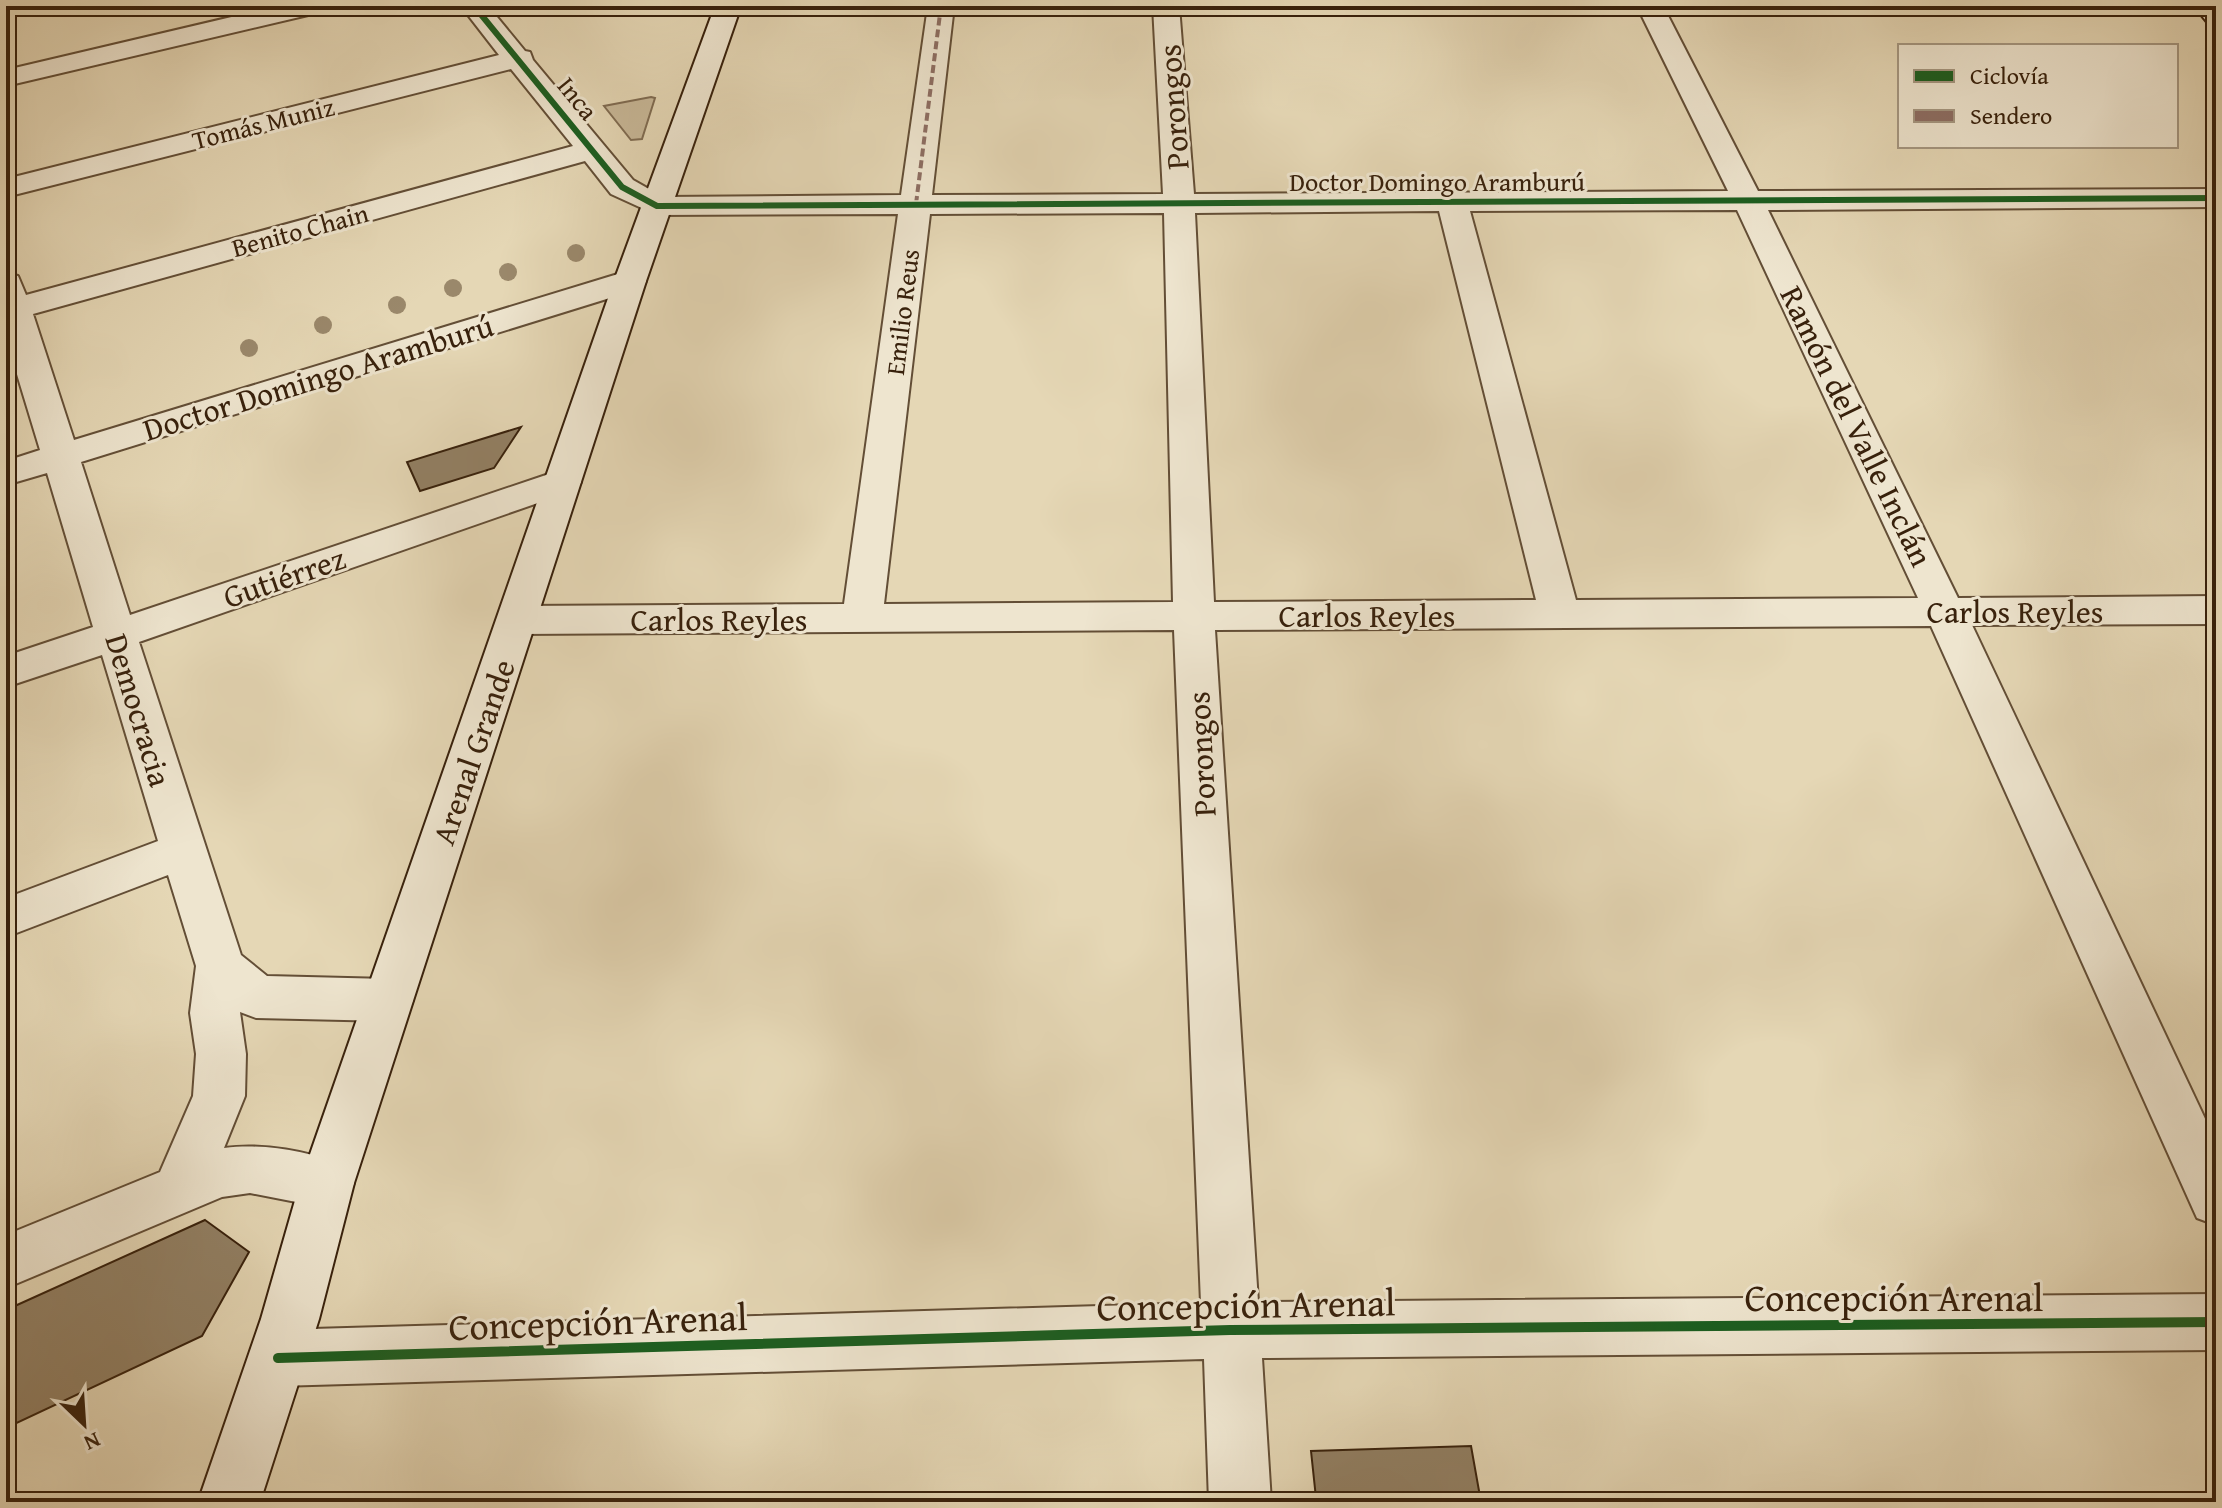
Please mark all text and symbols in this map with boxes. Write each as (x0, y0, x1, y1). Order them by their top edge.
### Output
street label: Porongos (1145, 43, 1201, 171)
legend (1898, 44, 2178, 148)
text: Ciclovía (1970, 58, 2049, 93)
street label: Inca (548, 68, 608, 129)
street label: Tomás Muniz (188, 87, 338, 159)
text: Sendero (1970, 98, 2052, 133)
street label: Doctor Domingo Aramburú (1289, 162, 1585, 201)
street label: Benito Chain (227, 193, 373, 267)
street label: Emilio Reus (875, 247, 929, 377)
street label: Ramón del Valle Inclán (1769, 278, 1945, 574)
street label: Doctor Domingo Aramburú (137, 301, 500, 453)
street label: Gutiérrez (217, 534, 351, 620)
street label: Carlos Reyles (1927, 588, 2103, 635)
street label: Carlos Reyles (1279, 592, 1455, 639)
street label: Carlos Reyles (631, 596, 807, 643)
street label: Democracia (94, 628, 184, 792)
street label: Arenal Grande (419, 653, 527, 851)
street label: Porongos (1174, 690, 1228, 818)
street label: Concepción Arenal (1744, 1269, 2044, 1325)
street label: Concepción Arenal (1096, 1273, 1396, 1335)
street label: Concepción Arenal (448, 1288, 748, 1354)
north arrow (44, 1384, 124, 1464)
text: N (79, 1425, 106, 1460)

